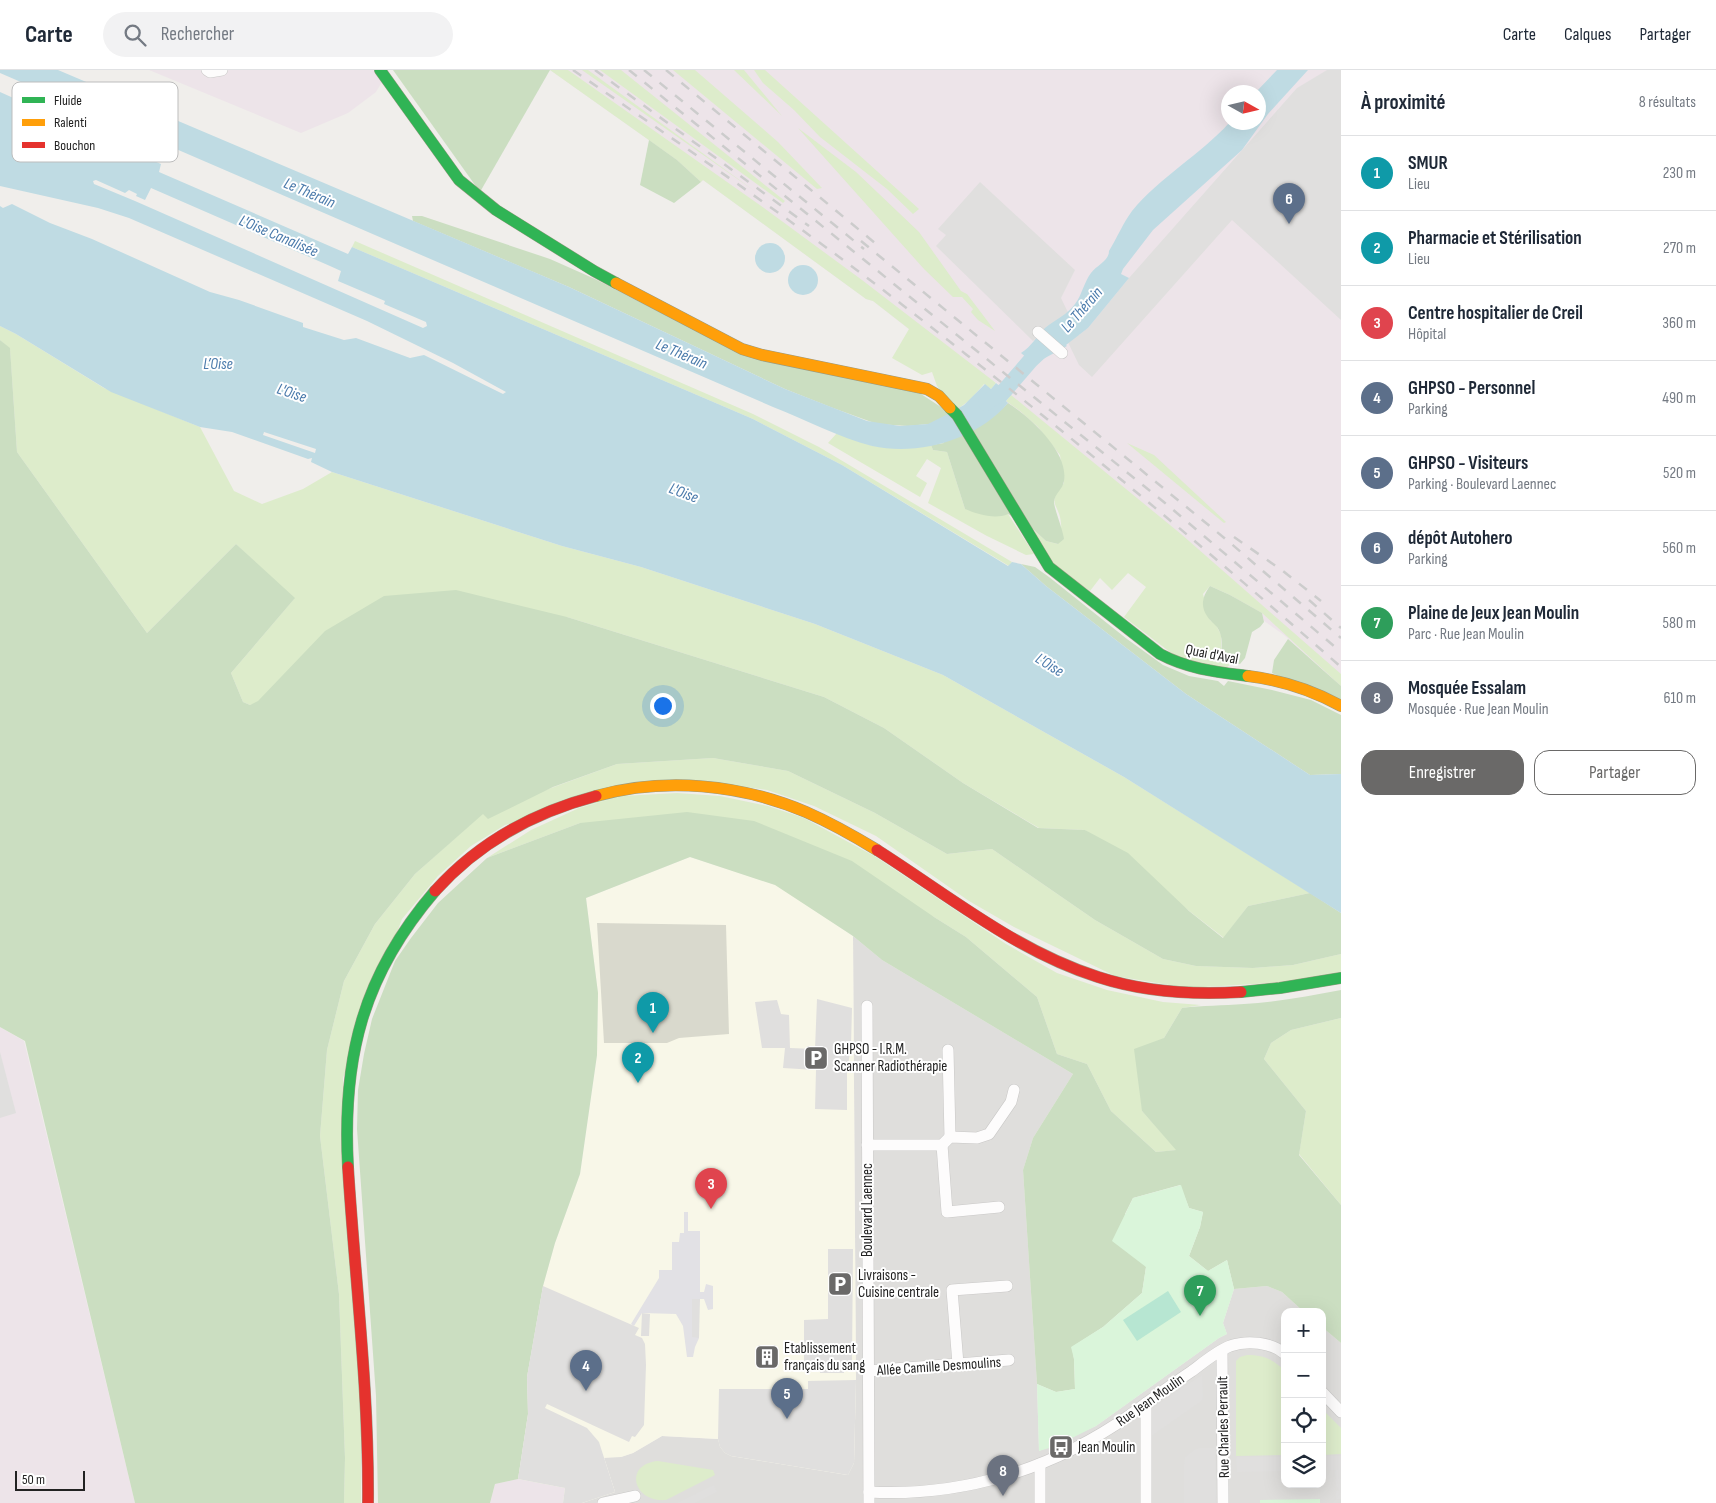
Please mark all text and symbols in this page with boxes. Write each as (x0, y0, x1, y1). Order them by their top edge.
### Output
search box (103, 12, 453, 57)
text: Carte (25, 20, 73, 49)
icon: search (121, 21, 149, 49)
text: Rechercher (161, 23, 234, 46)
text: Carte (1503, 24, 1536, 45)
text: Calques (1564, 24, 1611, 45)
text: Partager (1639, 24, 1691, 45)
legend (12, 82, 178, 162)
north arrow (1221, 85, 1266, 130)
text: À proximité (1361, 90, 1446, 115)
text: Fluide (54, 92, 82, 109)
text: 8 résultats (1639, 93, 1696, 112)
text: Ralenti (54, 114, 87, 131)
text: Bouchon (54, 137, 95, 154)
text: SMUR (1408, 152, 1448, 175)
text: 1 (1374, 164, 1380, 183)
text: 230 m (1663, 164, 1696, 183)
water label: Le Thérain (281, 174, 338, 213)
text: Lieu (1408, 175, 1430, 194)
pin: 6 (1273, 183, 1305, 224)
water label: L'Oise Canalisée (236, 211, 321, 261)
text: Pharmacie et Stérilisation (1408, 227, 1582, 250)
text: 2 (1373, 239, 1381, 258)
text: 270 m (1663, 239, 1696, 258)
text: Lieu (1408, 250, 1430, 269)
water label: Le Thérain (1057, 283, 1107, 337)
text: Centre hospitalier de Creil (1408, 302, 1583, 325)
text: 3 (1373, 314, 1381, 333)
text: 360 m (1662, 314, 1696, 333)
text: Hôpital (1408, 325, 1446, 344)
water label: Le Thérain (653, 335, 710, 374)
water label: L’Oise (203, 355, 233, 374)
text: GHPSO - Personnel (1408, 377, 1535, 400)
water label: L'Oise (274, 380, 309, 407)
text: 4 (1373, 389, 1381, 408)
text: 490 m (1662, 389, 1696, 408)
text: Parking (1408, 400, 1448, 419)
text: GHPSO - Visiteurs (1408, 452, 1528, 475)
text: 5 (1373, 464, 1381, 483)
text: 520 m (1663, 464, 1696, 483)
text: Parking · Boulevard Laennec (1408, 475, 1556, 494)
water label: L'Oise (666, 479, 701, 508)
text: dépôt Autohero (1408, 527, 1512, 550)
text: 6 (1373, 539, 1381, 558)
text: 560 m (1663, 539, 1696, 558)
text: Parking (1408, 550, 1448, 569)
text: Plaine de Jeux Jean Moulin (1408, 602, 1579, 625)
text: 7 (1374, 614, 1380, 633)
text: 580 m (1663, 614, 1696, 633)
text: Parc · Rue Jean Moulin (1408, 625, 1524, 644)
street label: Quai d'Aval (1184, 640, 1240, 669)
water label: L'Oise (1032, 649, 1067, 681)
text: Mosquée Essalam (1408, 677, 1526, 700)
text: 8 (1373, 689, 1381, 708)
text: 610 m (1663, 689, 1696, 708)
your location (650, 693, 676, 719)
text: Mosquée · Rue Jean Moulin (1408, 700, 1549, 719)
button: Enregistrer (1361, 750, 1524, 795)
button: Partager (1534, 750, 1696, 795)
pin: 1 (637, 992, 669, 1033)
place label: GHPSO - I.R.M. Scanner Radiothérapie (834, 1040, 947, 1076)
pin: 2 (622, 1042, 654, 1083)
parking icon: GHPSO - I.R.M. Scanner Radiothérapie (803, 1045, 829, 1071)
street label: Boulevard Laennec (858, 1163, 877, 1257)
pin: 3 (695, 1168, 727, 1209)
place label: Livraisons - Cuisine centrale (858, 1266, 939, 1302)
parking icon: Livraisons - Cuisine centrale (827, 1271, 853, 1297)
pin: 7 (1184, 1275, 1216, 1316)
map controls (1281, 1308, 1326, 1488)
button: + (1281, 1308, 1326, 1353)
place label: Etablissement français du sang (784, 1339, 865, 1375)
building icon: Etablissement français du sang (754, 1344, 780, 1370)
pin: 4 (570, 1350, 602, 1391)
street label: Allée Camille Desmoulins (875, 1353, 1002, 1380)
button: − (1281, 1353, 1326, 1398)
street label: Rue Jean Moulin (1112, 1370, 1188, 1431)
street label: Rue Charles Perrault (1213, 1375, 1234, 1478)
pin: 5 (771, 1378, 803, 1419)
button: locate (1281, 1398, 1326, 1443)
bus stop icon: Jean Moulin (1048, 1434, 1074, 1460)
place label: Jean Moulin (1077, 1438, 1135, 1457)
button: layers (1281, 1443, 1326, 1488)
pin: 8 (987, 1455, 1019, 1496)
scale bar (15, 1468, 85, 1491)
text: 50 m (22, 1471, 45, 1488)

